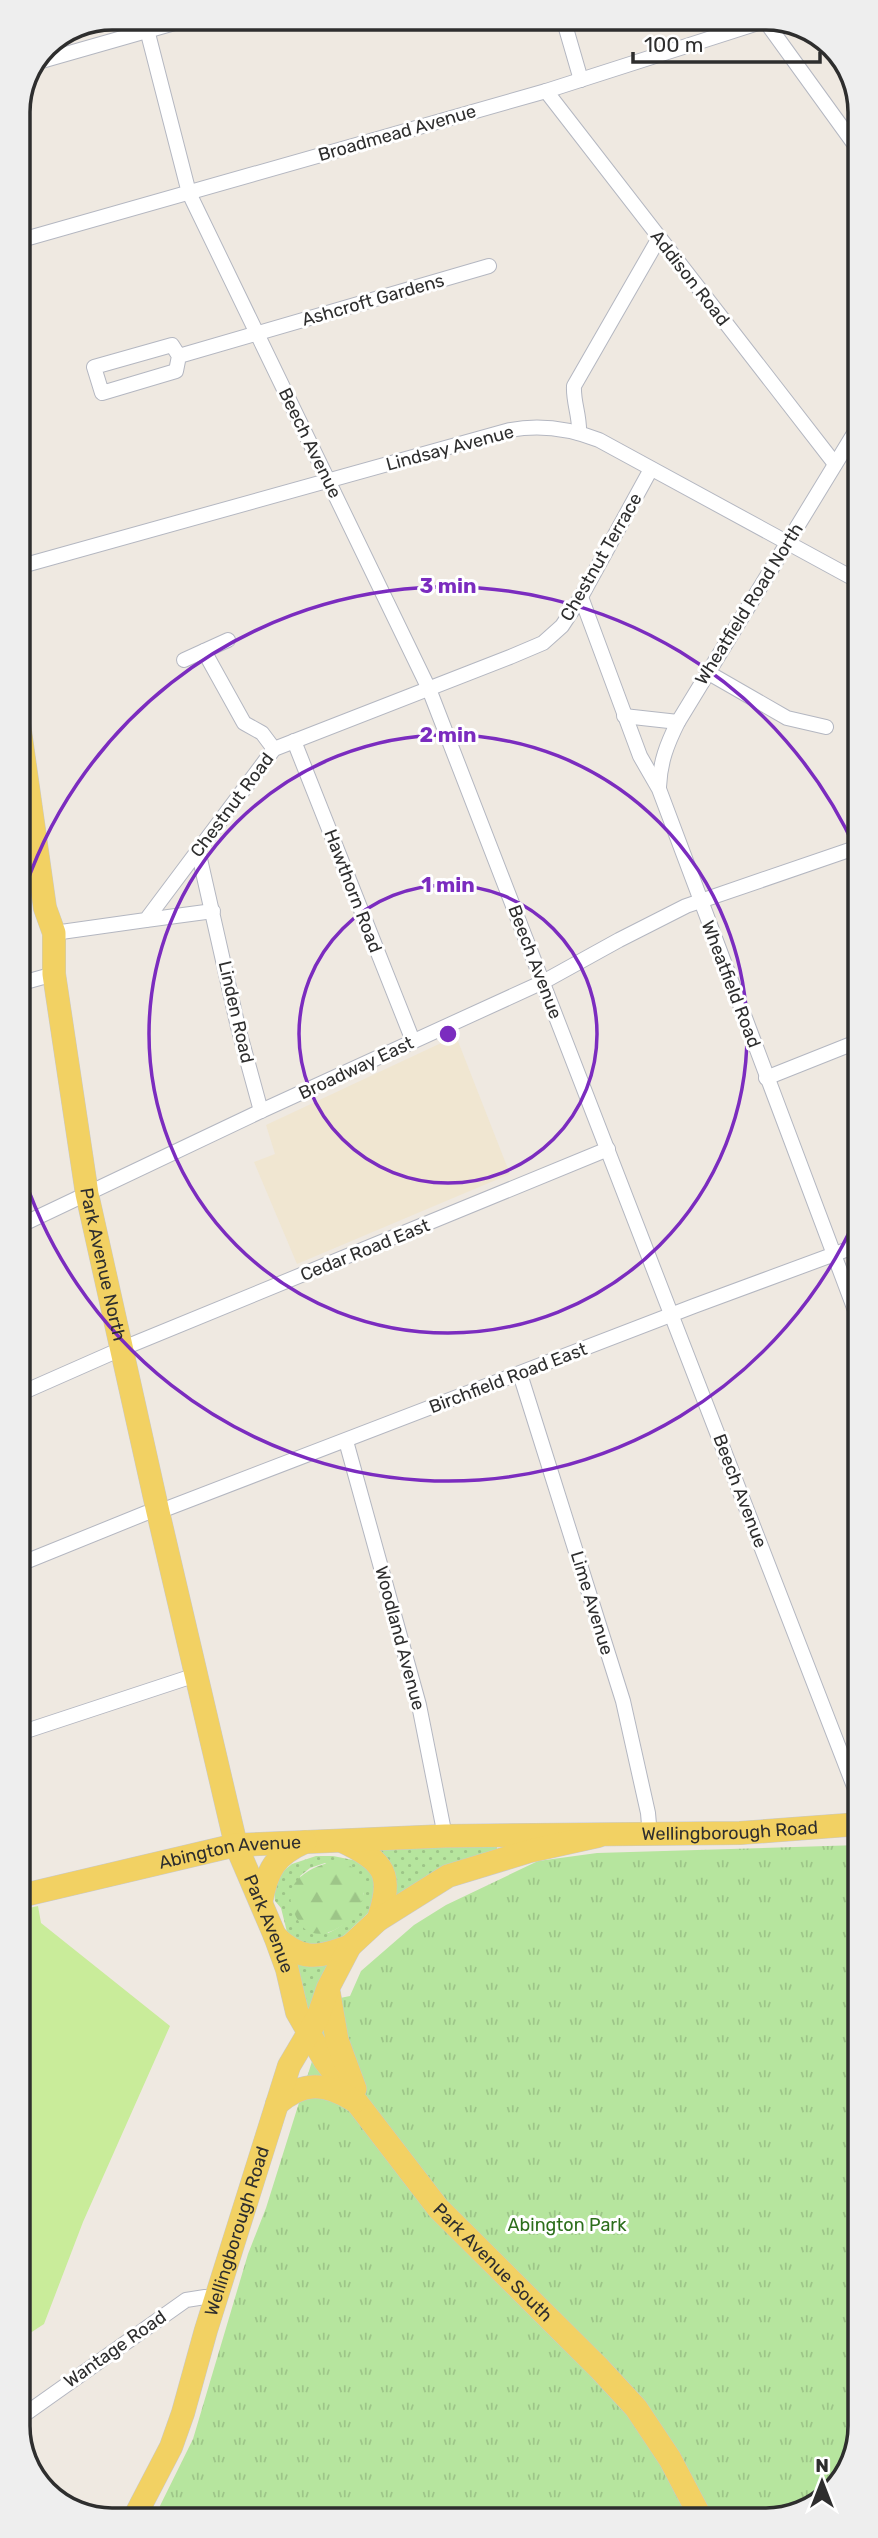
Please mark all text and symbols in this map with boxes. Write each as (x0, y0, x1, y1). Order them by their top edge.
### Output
scale bar (633, 21, 820, 65)
text: 100 m (644, 32, 703, 57)
street label: Broadmead Avenue (315, 100, 479, 166)
street label: Addison Road (646, 226, 734, 330)
street label: Ashcroft Gardens (299, 269, 447, 331)
street label: Beech Avenue (274, 384, 346, 502)
street label: Lindsay Avenue (384, 420, 516, 476)
street label: Chestnut Terrace (555, 489, 647, 625)
street label: Wheatfield Road North (690, 519, 808, 689)
text: 3 min (419, 573, 477, 598)
text: 2 min (420, 722, 476, 747)
street label: Chestnut Road (186, 748, 278, 862)
street label: Hawthorn Road (319, 826, 387, 956)
text: 1 min (421, 872, 475, 897)
street label: Beech Avenue (503, 902, 567, 1022)
street label: Wheatfield Road (697, 917, 765, 1051)
street label: Linden Road (214, 959, 258, 1065)
centre of rings (436, 1022, 460, 1046)
street label: Broadway East (295, 1032, 417, 1104)
street label: Park Avenue North (75, 1186, 130, 1343)
street label: Cedar Road East (297, 1214, 433, 1286)
street label: Birchfield Road East (426, 1338, 590, 1418)
street label: Beech Avenue (708, 1431, 772, 1551)
street label: Lime Avenue (566, 1548, 618, 1658)
street label: Woodland Avenue (370, 1564, 430, 1712)
street label: Wellingborough Road (641, 1816, 819, 1845)
street label: Abington Avenue (157, 1831, 302, 1874)
street label: Park Avenue (239, 1871, 298, 1976)
street label: Wellingborough Road (200, 2144, 274, 2319)
street label: Park Avenue South (428, 2198, 557, 2326)
park label: Abington Park (508, 2214, 627, 2236)
street label: Wantage Road (60, 2306, 170, 2392)
north arrow (787, 2447, 857, 2517)
text: N (815, 2454, 829, 2477)

